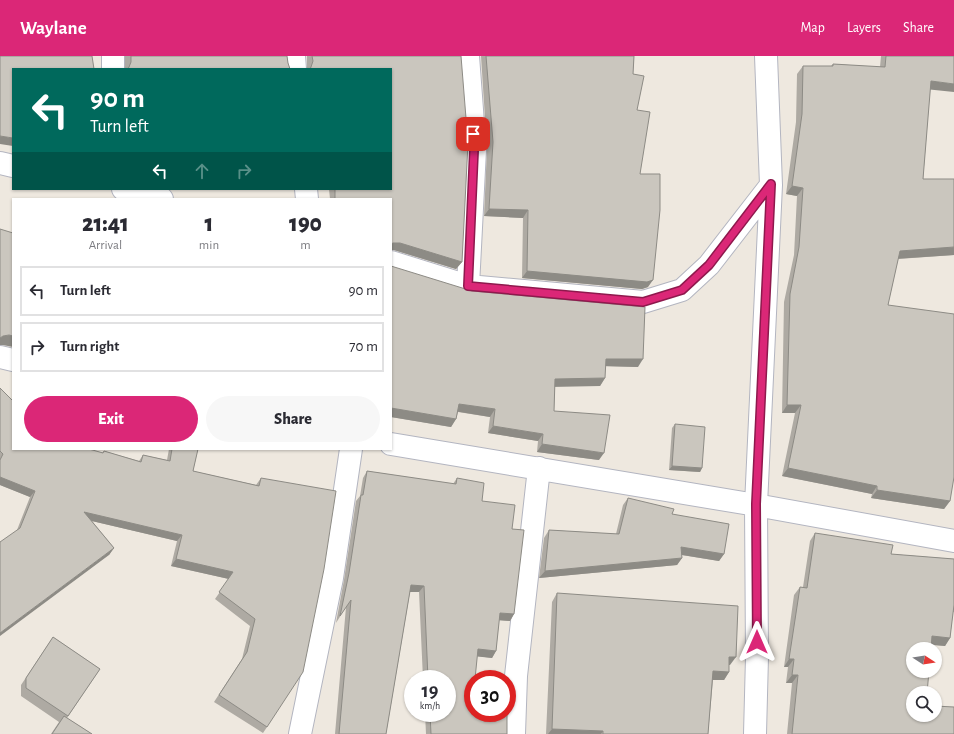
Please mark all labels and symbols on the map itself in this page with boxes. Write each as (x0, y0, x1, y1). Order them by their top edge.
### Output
pin (456, 117, 490, 151)
position arrow (736, 621, 778, 663)
north arrow (906, 642, 942, 678)
speed limit sign: 30 (464, 670, 516, 722)

